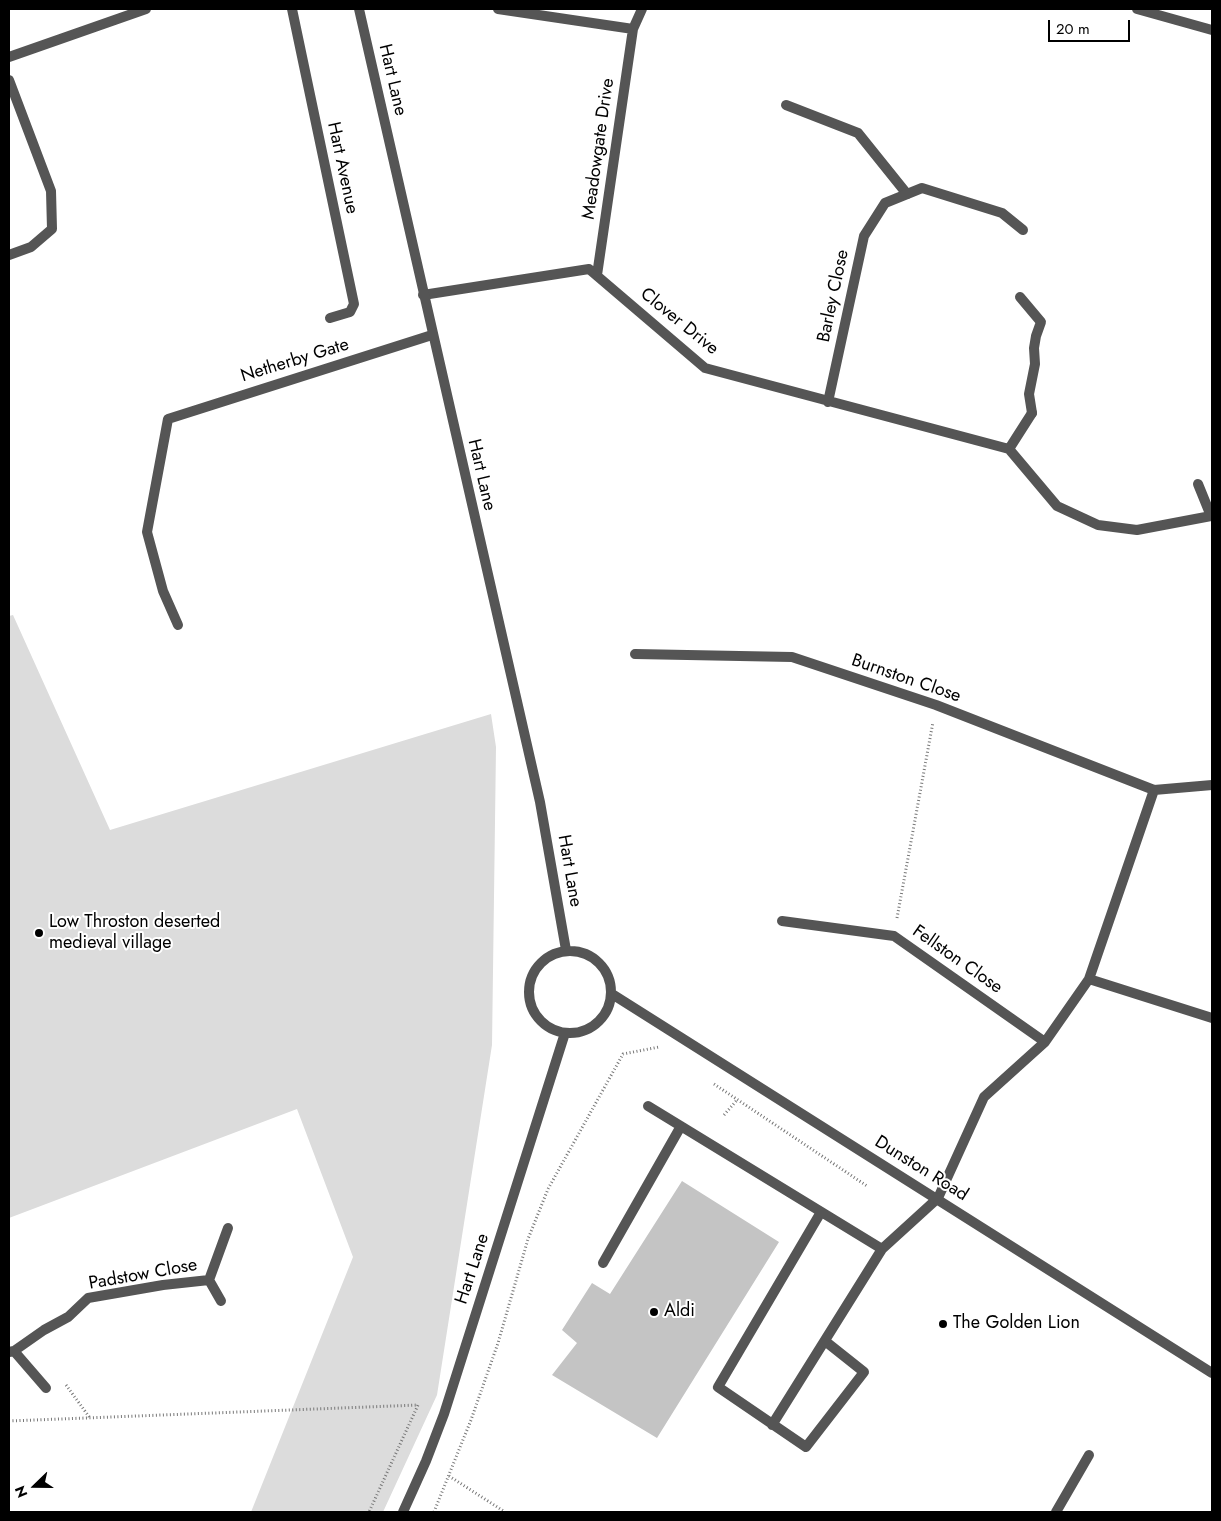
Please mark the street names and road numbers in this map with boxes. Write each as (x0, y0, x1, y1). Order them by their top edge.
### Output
street label: Hart Lane (373, 42, 411, 118)
street label: Meadowgate Drive (578, 77, 620, 221)
street label: Hart Avenue (322, 120, 362, 216)
street label: Barley Close (814, 248, 854, 344)
street label: Clover Drive (635, 284, 723, 360)
street label: Netherby Gate (238, 334, 352, 388)
street label: Hart Lane (462, 437, 500, 513)
street label: Burnston Close (848, 650, 964, 708)
street label: Hart Lane (552, 833, 586, 909)
street label: Fellston Close (908, 921, 1006, 999)
street label: Dunston Road (870, 1132, 972, 1206)
street label: Hart Lane (451, 1231, 495, 1307)
street label: Padstow Close (87, 1255, 199, 1295)

